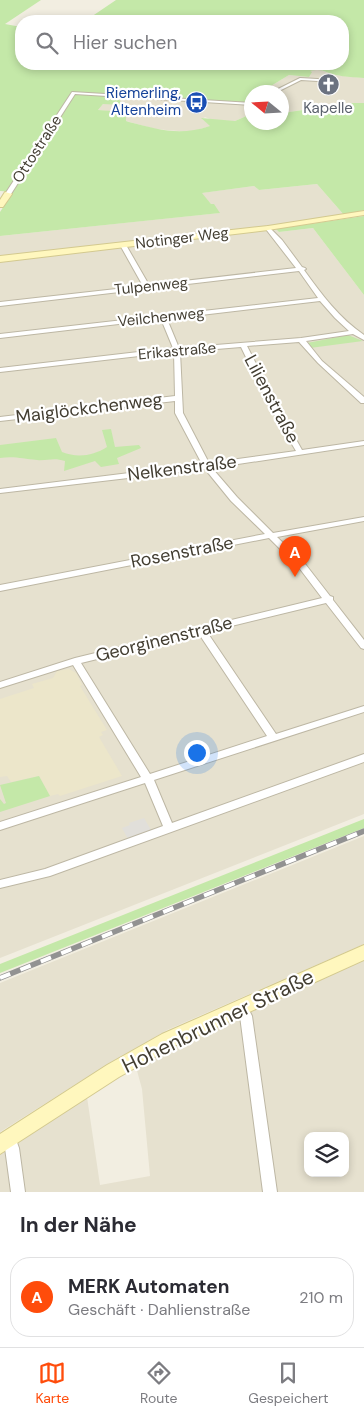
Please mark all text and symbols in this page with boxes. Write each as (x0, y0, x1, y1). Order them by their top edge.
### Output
search box (15, 15, 349, 70)
icon: search (33, 29, 61, 57)
text: Hier suchen (73, 30, 177, 55)
church icon: Kapelle (316, 73, 340, 97)
place label: Riemerling, Altenheim (106, 83, 181, 120)
north arrow (244, 85, 289, 130)
bus stop icon: Riemerling, Altenheim (185, 90, 209, 114)
place label: Kapelle (303, 98, 353, 118)
street label: Ottostraße (8, 111, 66, 187)
street label: Notinger Weg (134, 222, 230, 254)
street label: Tulpenweg (113, 272, 189, 300)
street label: Veilchenweg (117, 303, 205, 331)
street label: Erikastraße (137, 338, 217, 364)
street label: Lilienstraße (239, 351, 305, 447)
street label: Maiglöckchenweg (14, 387, 164, 429)
street label: Nelkenstraße (126, 449, 238, 487)
street label: Rosenstraße (128, 530, 236, 574)
pin: A (279, 536, 311, 577)
street label: Georginenstraße (93, 610, 235, 668)
your location (184, 740, 210, 766)
street label: Hohenbrunner Straße (117, 962, 319, 1080)
map controls (304, 1132, 349, 1177)
button: layers (304, 1132, 349, 1177)
text: In der Nähe (20, 1211, 137, 1239)
text: MERK Automaten (68, 1274, 229, 1299)
text: A (31, 1287, 43, 1308)
text: 210 m (299, 1287, 343, 1308)
text: Geschäft · Dahlienstraße (68, 1299, 250, 1320)
tab: Karte (35, 1359, 69, 1407)
tab: Route (140, 1359, 178, 1407)
tab: Gespeichert (248, 1359, 329, 1407)

